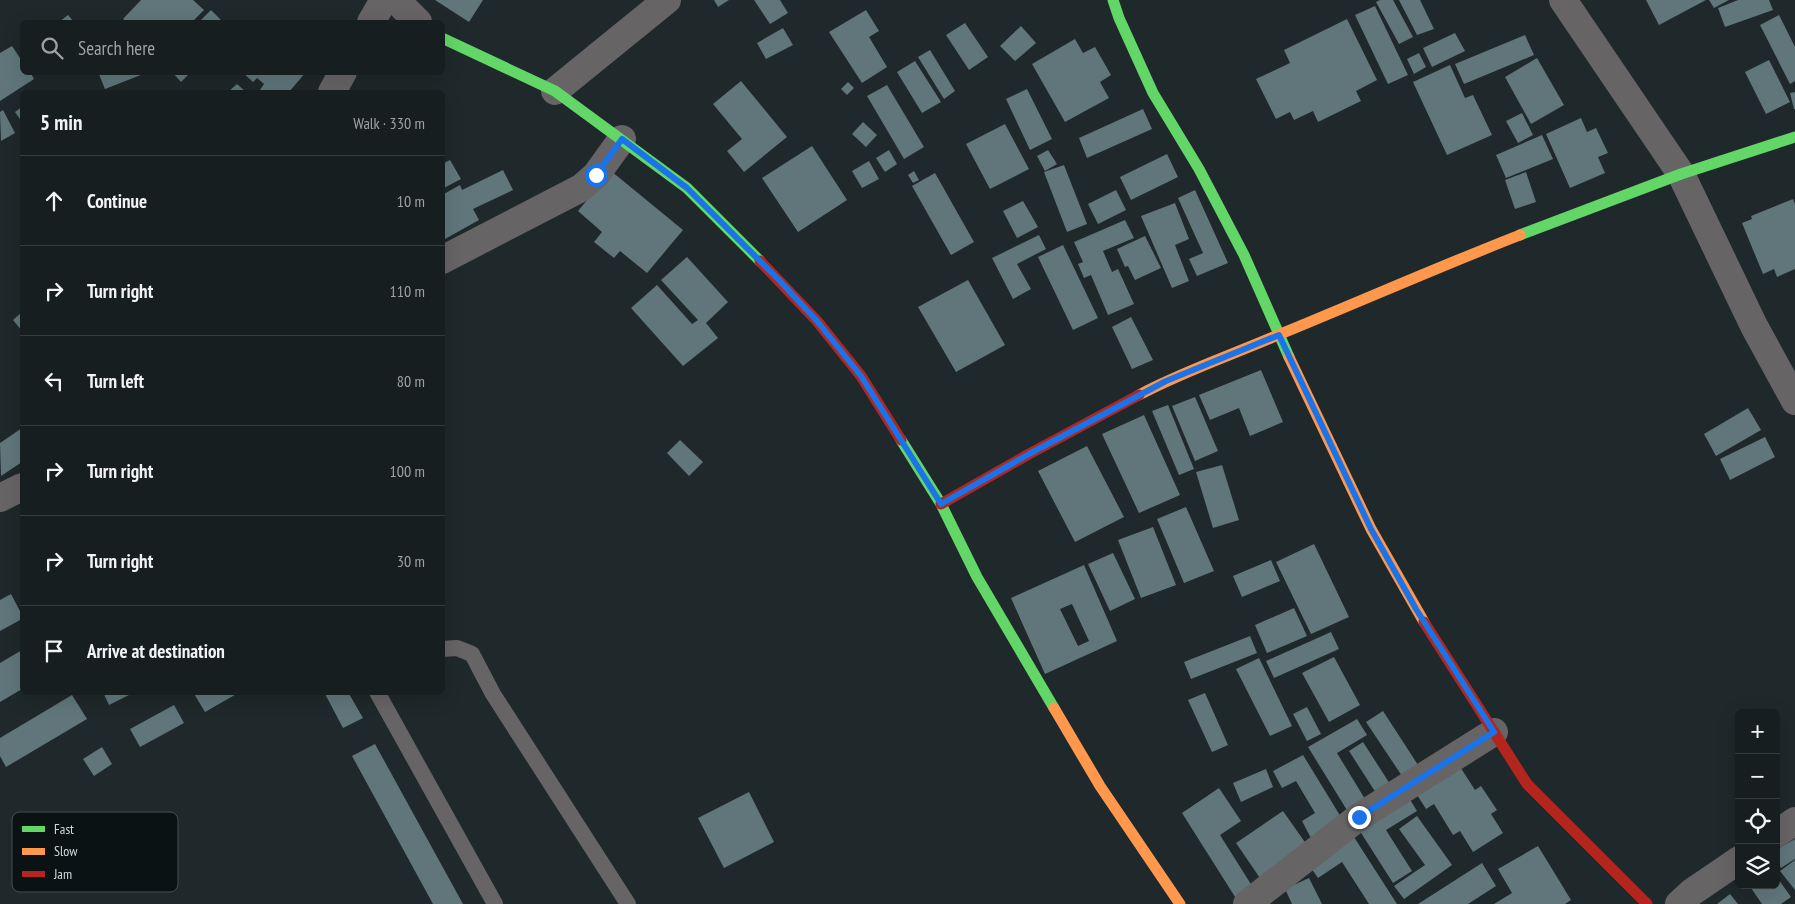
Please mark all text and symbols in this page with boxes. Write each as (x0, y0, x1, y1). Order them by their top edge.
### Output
search box (20, 20, 445, 75)
icon: search (38, 34, 66, 62)
text: Search here (78, 36, 155, 60)
text: 5 min (40, 109, 82, 136)
text: Walk · 330 m (353, 113, 425, 133)
route start (585, 164, 608, 187)
icon: ahead (40, 187, 68, 215)
text: Continue (87, 189, 147, 213)
text: 10 m (397, 191, 425, 211)
icon: right (40, 277, 68, 305)
text: Turn right (87, 279, 153, 303)
text: 110 m (390, 281, 425, 301)
icon: left (40, 367, 68, 395)
text: Turn left (87, 369, 144, 393)
text: 80 m (397, 371, 425, 391)
icon: right (40, 457, 68, 485)
text: Turn right (87, 459, 153, 483)
text: 100 m (390, 461, 425, 481)
icon: right (40, 547, 68, 575)
text: Turn right (87, 549, 153, 573)
text: 30 m (397, 551, 425, 571)
icon: arrive (40, 637, 68, 665)
text: Arrive at destination (87, 639, 225, 663)
map controls (1735, 709, 1780, 889)
button: + (1735, 709, 1780, 754)
button: − (1735, 754, 1780, 799)
button: locate (1735, 799, 1780, 844)
route end (1348, 806, 1371, 829)
legend (12, 812, 178, 892)
text: Fast (54, 820, 74, 838)
text: Slow (54, 842, 78, 860)
button: layers (1735, 844, 1780, 889)
text: Jam (53, 865, 72, 883)

